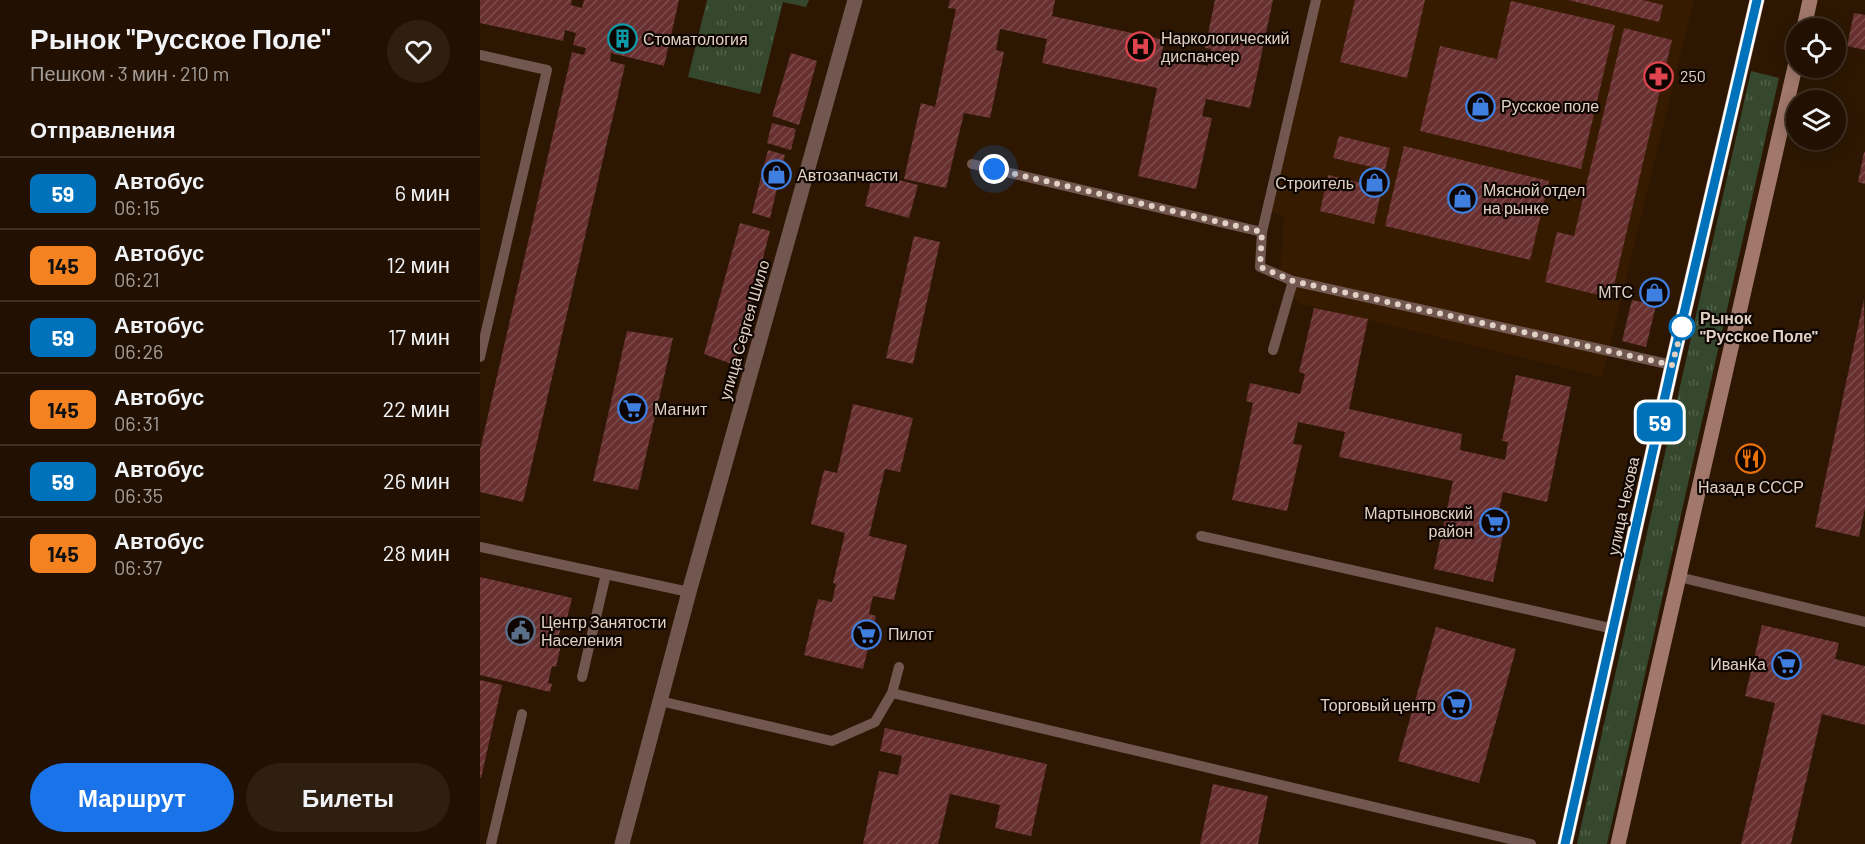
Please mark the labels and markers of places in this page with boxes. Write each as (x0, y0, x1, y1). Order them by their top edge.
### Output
building icon: Стоматология (606, 23, 638, 55)
place label: Наркологический диспансер (1161, 28, 1289, 65)
place label: Стоматология (643, 29, 748, 48)
hospital icon: Наркологический диспансер (1124, 31, 1156, 63)
pharmacy icon: 250 (1643, 60, 1675, 92)
place label: 250 (1680, 66, 1706, 85)
shop icon: Русское поле (1464, 90, 1496, 122)
place label: Русское поле (1501, 96, 1599, 115)
shop icon: Автозапчасти (760, 159, 792, 191)
place label: Автозапчасти (797, 165, 898, 184)
shop icon: Строитель (1359, 167, 1391, 199)
place label: Строитель (1275, 173, 1354, 192)
place label: Мясной отдел на рынке (1483, 180, 1585, 217)
shop icon: Мясной отдел на рынке (1446, 183, 1478, 215)
shop icon: МТС (1638, 276, 1670, 308)
place label: МТС (1598, 282, 1633, 301)
place label: Рынок "Русское Поле" (1700, 308, 1818, 345)
marker: Рынок "Русское Поле" (1669, 314, 1695, 340)
supermarket icon: Магнит (617, 393, 649, 425)
place label: Магнит (654, 399, 708, 418)
restaurant icon: Назад в СССР (1735, 443, 1767, 475)
place label: Назад в СССР (1698, 477, 1804, 496)
place label: Мартыновский район (1364, 503, 1473, 540)
supermarket icon: Мартыновский район (1478, 506, 1510, 538)
place label: Центр Занятости Населения (541, 612, 666, 649)
public building icon: Центр Занятости Населения (504, 615, 536, 647)
supermarket icon: Пилот (851, 618, 883, 650)
place label: Пилот (888, 624, 935, 643)
supermarket icon: ИванКа (1771, 648, 1803, 680)
place label: ИванКа (1710, 654, 1766, 673)
supermarket icon: Торговый центр (1441, 689, 1473, 721)
place label: Торговый центр (1320, 695, 1436, 714)

